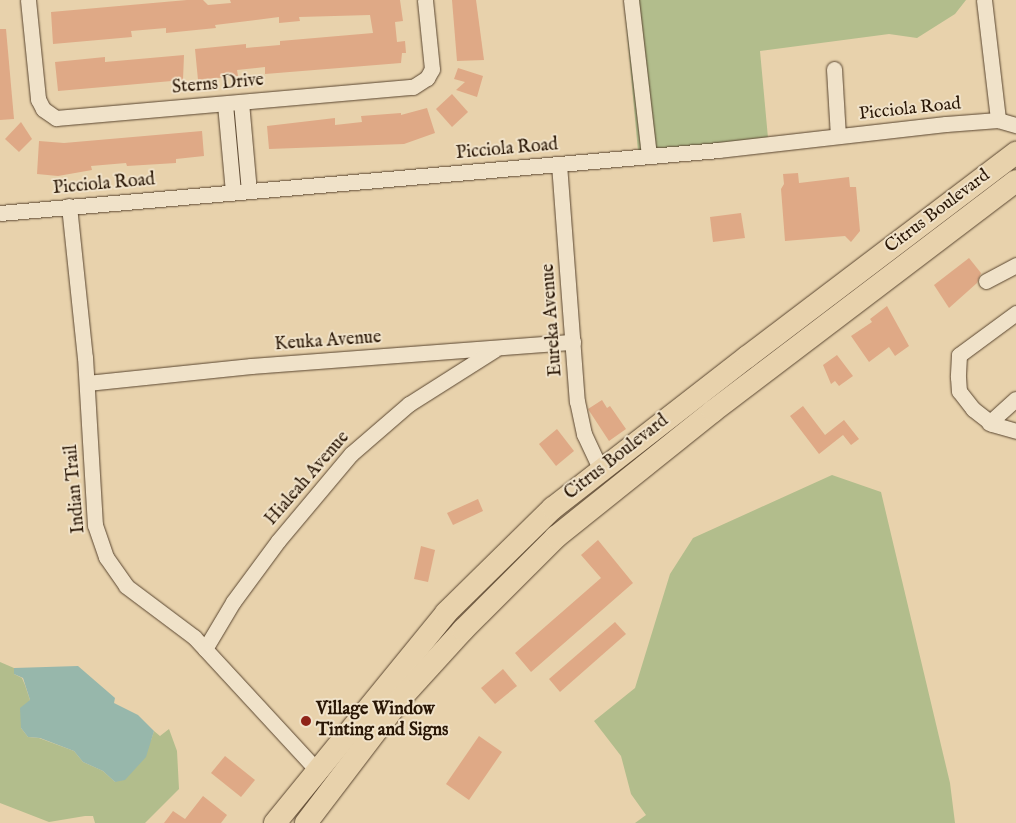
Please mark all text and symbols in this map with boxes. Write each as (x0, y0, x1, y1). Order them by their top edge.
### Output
street label: Sterns Drive (171, 70, 265, 100)
street label: Picciola Road (858, 94, 962, 126)
street label: Picciola Road (455, 135, 559, 165)
street label: Citrus Boulevard (881, 166, 995, 258)
street label: Picciola Road (52, 170, 156, 200)
street label: Eureka Avenue (538, 263, 568, 377)
street label: Keuka Avenue (274, 327, 382, 357)
street label: Citrus Boulevard (561, 411, 673, 505)
street label: Hialeah Avenue (261, 428, 355, 530)
street label: Indian Trail (61, 444, 91, 534)
place label: Village Window Tinting and Signs (316, 700, 448, 742)
marker: Village Window Tinting and Signs (300, 715, 312, 727)

